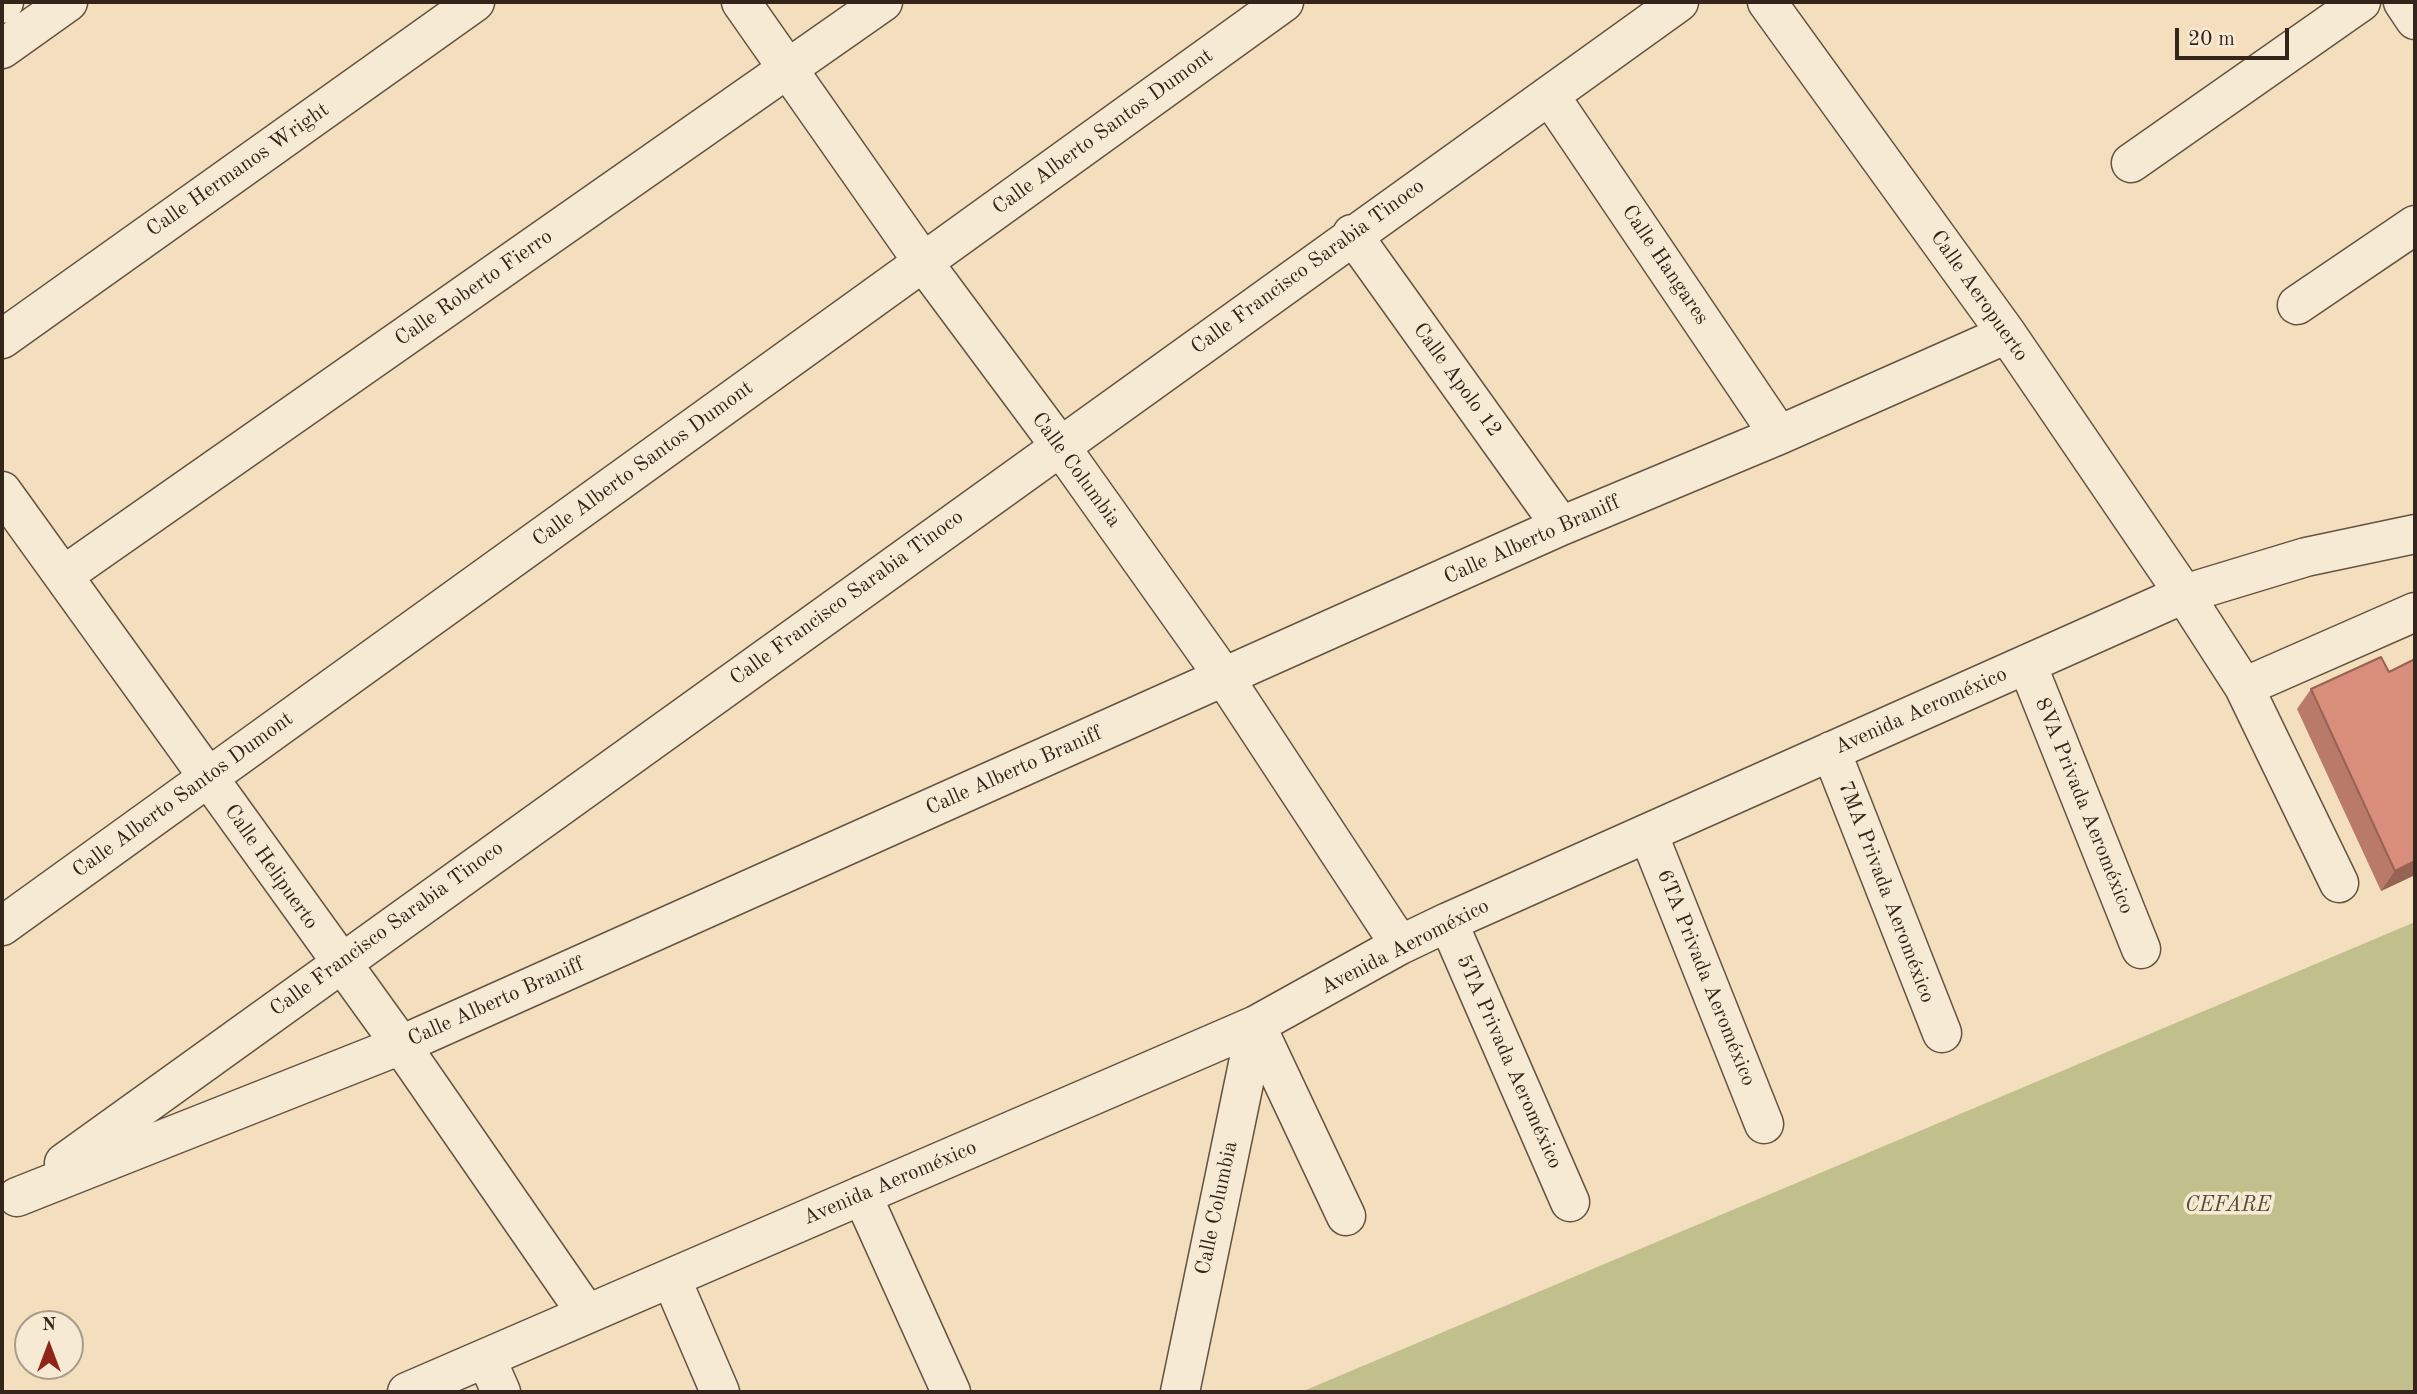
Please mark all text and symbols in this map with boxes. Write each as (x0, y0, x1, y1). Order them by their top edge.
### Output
scale bar (2179, 14, 2293, 58)
text: 20 m (2188, 29, 2235, 50)
street label: Calle Alberto Santos Dumont (988, 43, 1218, 221)
street label: Calle Hermanos Wright (142, 98, 334, 242)
street label: Calle Francisco Sarabia Tinoco (1186, 174, 1430, 360)
street label: Calle Hangares (1616, 200, 1714, 330)
street label: Calle Roberto Fierro (390, 224, 558, 352)
street label: Calle Aeropuerto (1924, 226, 2034, 366)
street label: Calle Apolo 12 (1407, 318, 1507, 442)
street label: Calle Alberto Santos Dumont (528, 375, 758, 553)
street label: Calle Columbia (1026, 408, 1126, 532)
street label: Calle Alberto Braniff (1440, 490, 1624, 590)
street label: Calle Francisco Sarabia Tinoco (725, 505, 969, 691)
street label: Avenida Aeroméxico (1831, 662, 2011, 760)
street label: 8VA Privada Aeroméxico (2029, 694, 2139, 918)
street label: Calle Alberto Santos Dumont (68, 706, 298, 884)
street label: Calle Alberto Braniff (922, 721, 1106, 821)
street label: 7MA Privada Aeroméxico (1832, 778, 1940, 1006)
street label: Calle Helipuerto (219, 800, 323, 934)
street label: Calle Francisco Sarabia Tinoco (265, 836, 509, 1022)
street label: 6TA Privada Aeroméxico (1651, 866, 1761, 1090)
street label: Avenida Aeroméxico (1316, 894, 1494, 1000)
street label: 5TA Privada Aeroméxico (1450, 951, 1568, 1173)
street label: Calle Alberto Braniff (404, 952, 588, 1052)
street label: Avenida Aeroméxico (800, 1135, 980, 1231)
street label: Calle Columbia (1191, 1139, 1243, 1277)
park label: CEFARE (2185, 1192, 2271, 1218)
north arrow (14, 1310, 84, 1380)
text: N (42, 1316, 56, 1335)

